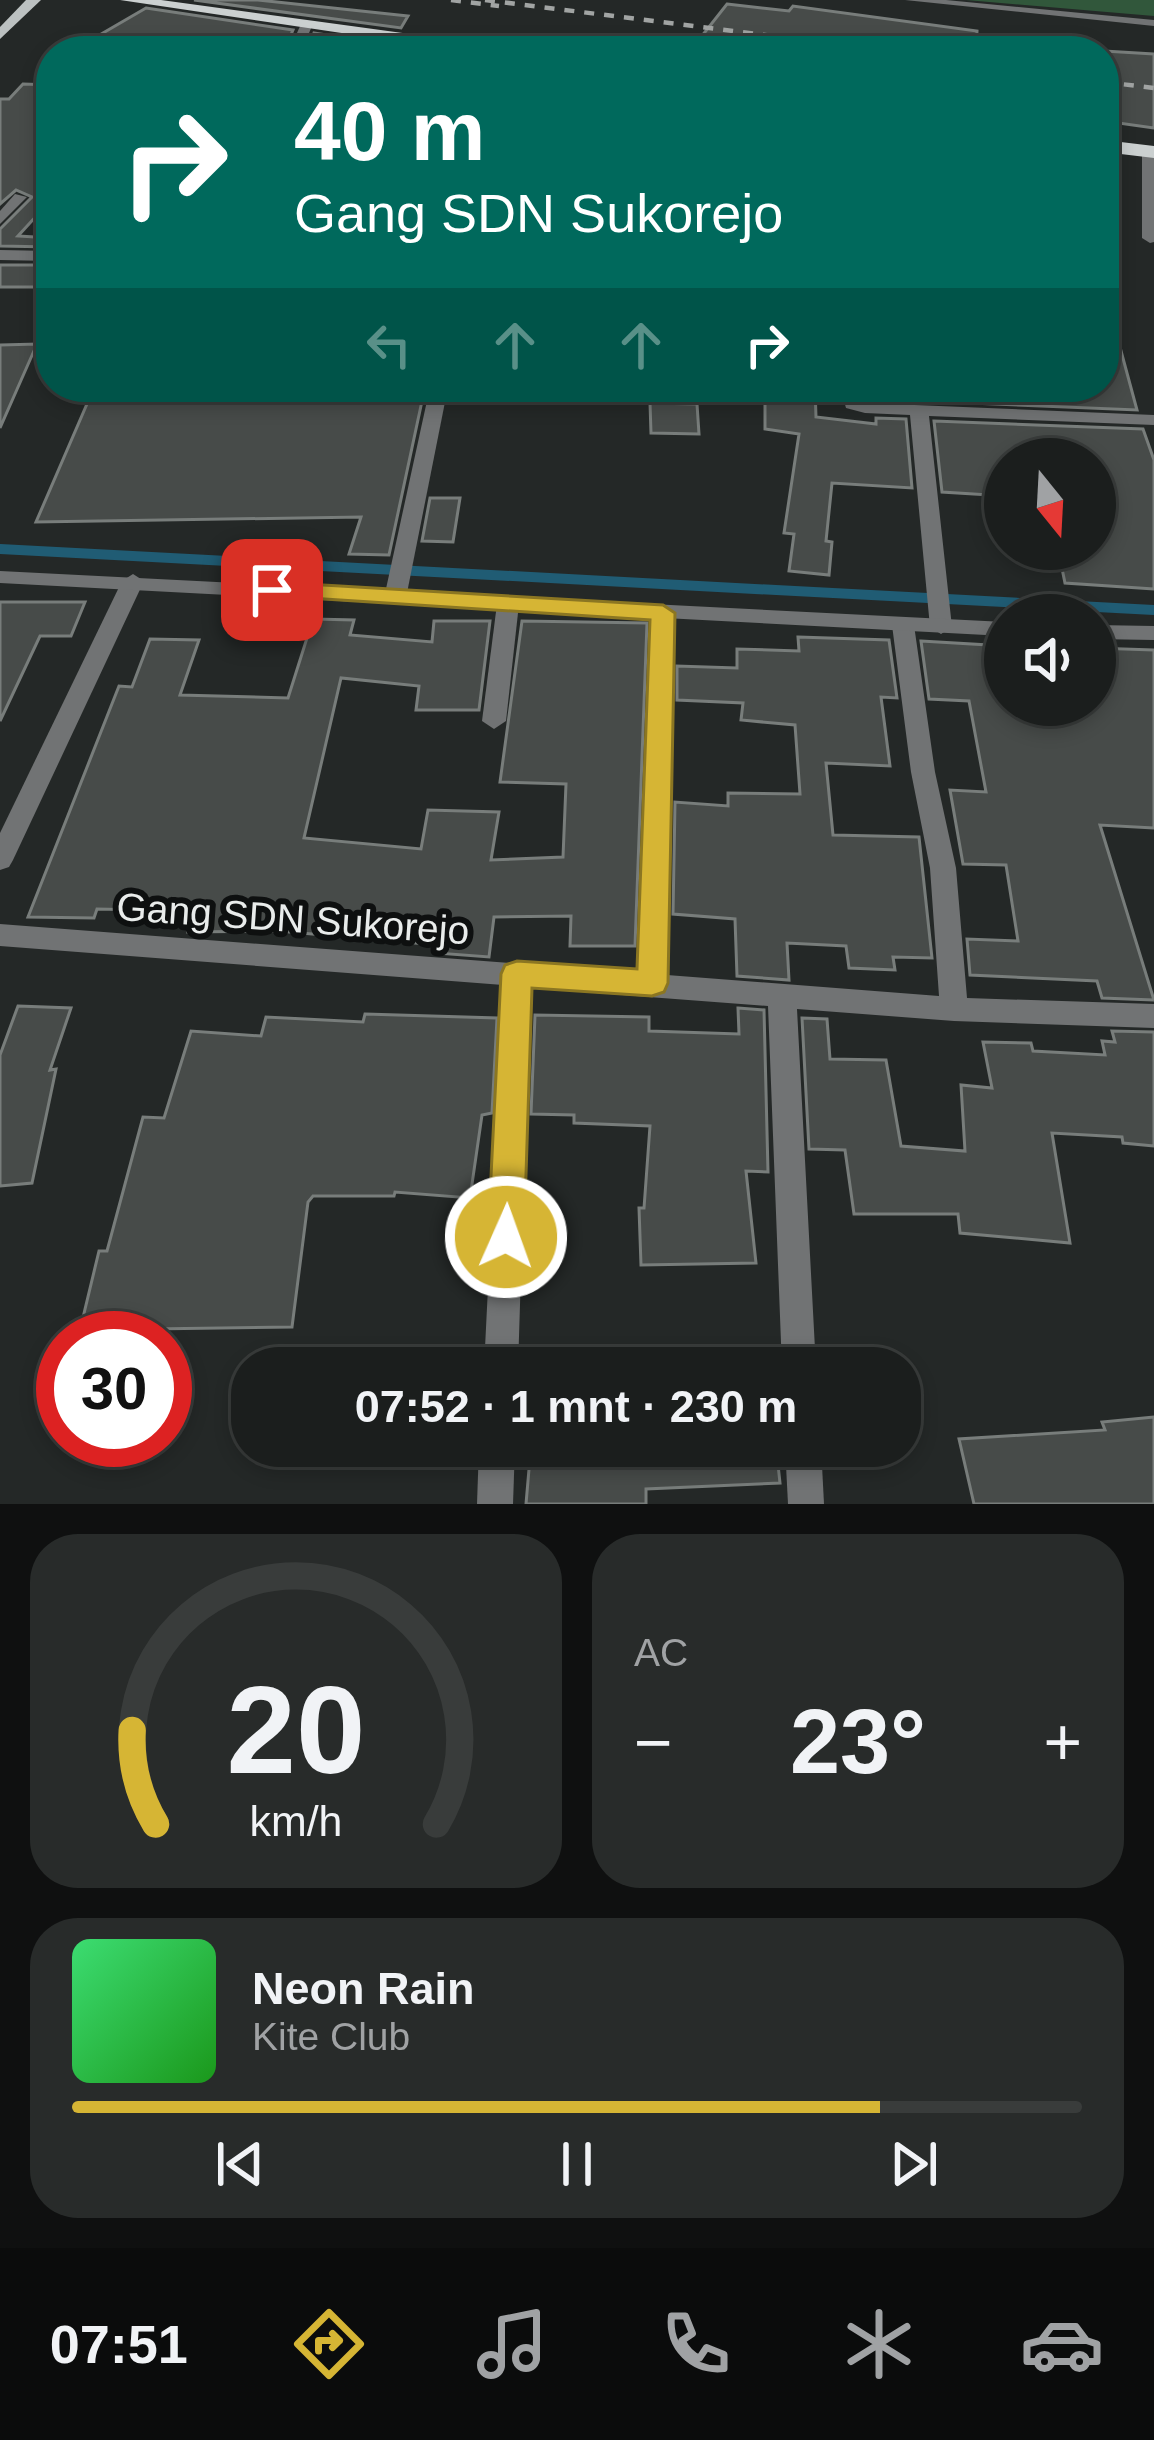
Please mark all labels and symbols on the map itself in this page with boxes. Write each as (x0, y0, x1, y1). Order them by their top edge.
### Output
north arrow (984, 438, 1116, 570)
pin (221, 539, 323, 641)
street label: Gang SDN Sukorejo (115, 885, 471, 952)
position arrow (443, 1174, 569, 1300)
speed limit sign: 30 (36, 1311, 192, 1467)

